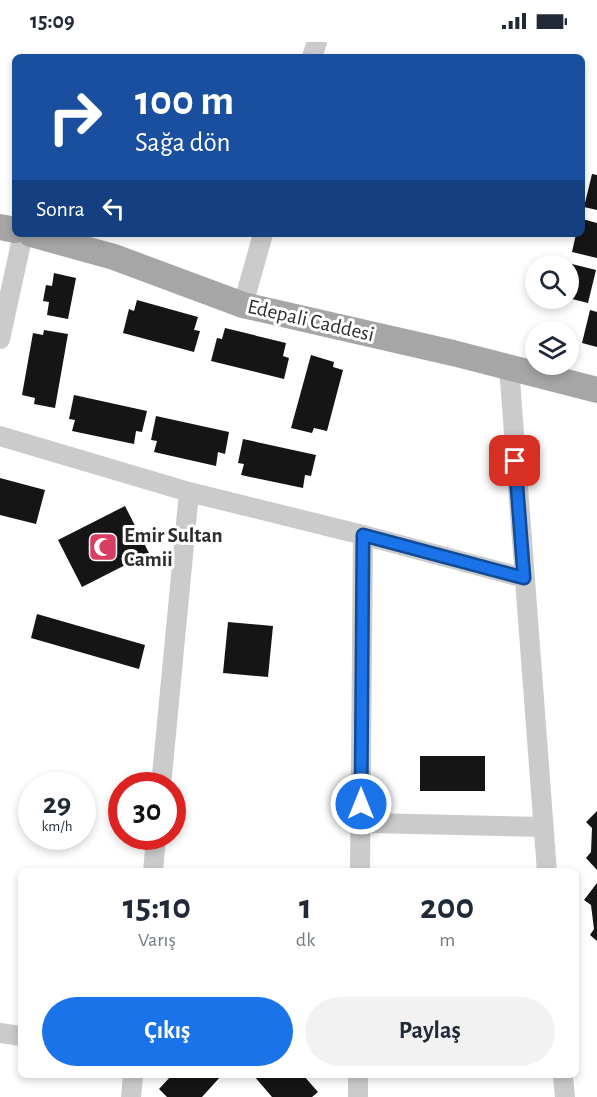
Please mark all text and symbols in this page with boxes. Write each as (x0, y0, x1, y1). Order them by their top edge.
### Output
text: 15:09 (30, 10, 75, 32)
icon: right (36, 78, 114, 156)
text: 100 m (135, 80, 234, 122)
text: Sağa dön (135, 129, 230, 156)
icon: left (97, 192, 130, 225)
text: Sonra (36, 198, 85, 220)
map controls (525, 255, 579, 375)
button: search (525, 255, 579, 309)
street label: Edepali Caddesi (246, 296, 376, 345)
button: layers (525, 321, 579, 375)
pin (489, 435, 540, 486)
icon: arrive (498, 444, 531, 477)
place label: Emir Sultan Camii (124, 525, 223, 570)
mosque icon: Emir Sultan Camii (87, 531, 119, 563)
speed limit sign: 30 (108, 772, 186, 850)
position arrow (329, 772, 393, 836)
text: 29 (43, 789, 71, 819)
text: km/h (42, 819, 72, 834)
text: 15:10 (123, 889, 191, 925)
text: 1 (299, 889, 312, 925)
text: 200 (420, 889, 474, 925)
text: Varış (138, 930, 176, 950)
text: dk (296, 930, 315, 950)
text: m (439, 930, 455, 950)
button: Çıkış (42, 997, 293, 1066)
button: Paylaş (305, 997, 555, 1066)

